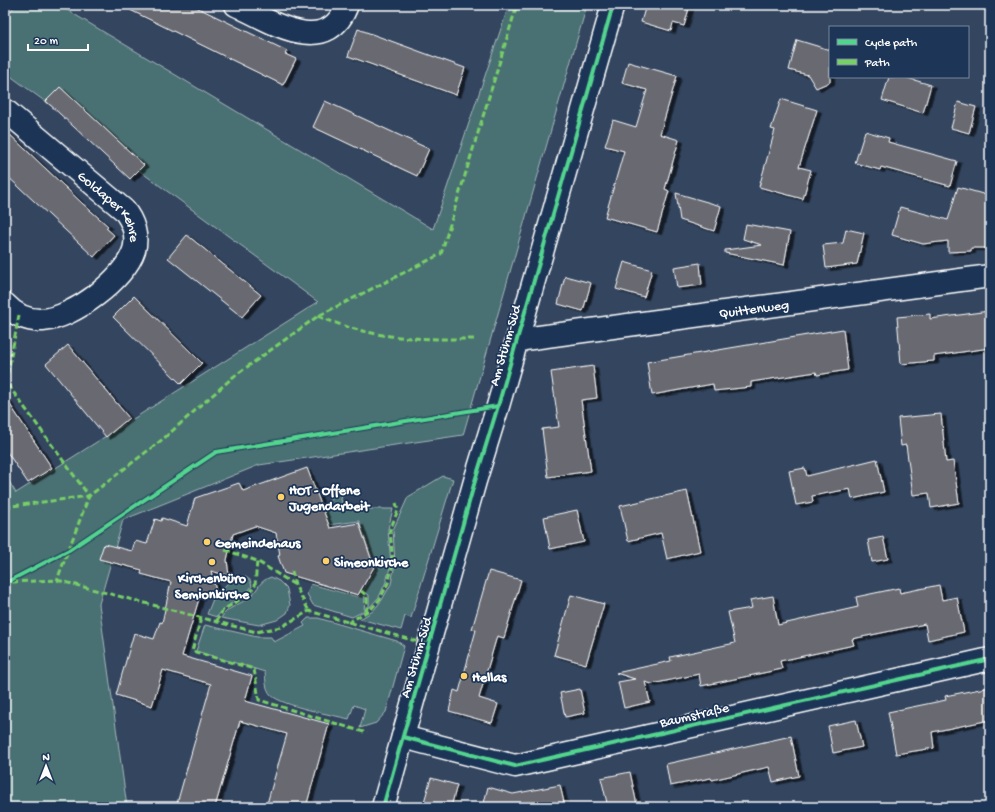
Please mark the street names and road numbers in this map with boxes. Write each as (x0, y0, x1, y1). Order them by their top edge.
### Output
street label: Goldaper Kehre (73, 168, 142, 243)
street label: Quittenweg (718, 297, 790, 324)
street label: Am Stühm-Süd (487, 302, 527, 388)
street label: Am Stühm-Süd (398, 614, 438, 700)
street label: Baumstraße (657, 700, 732, 733)

